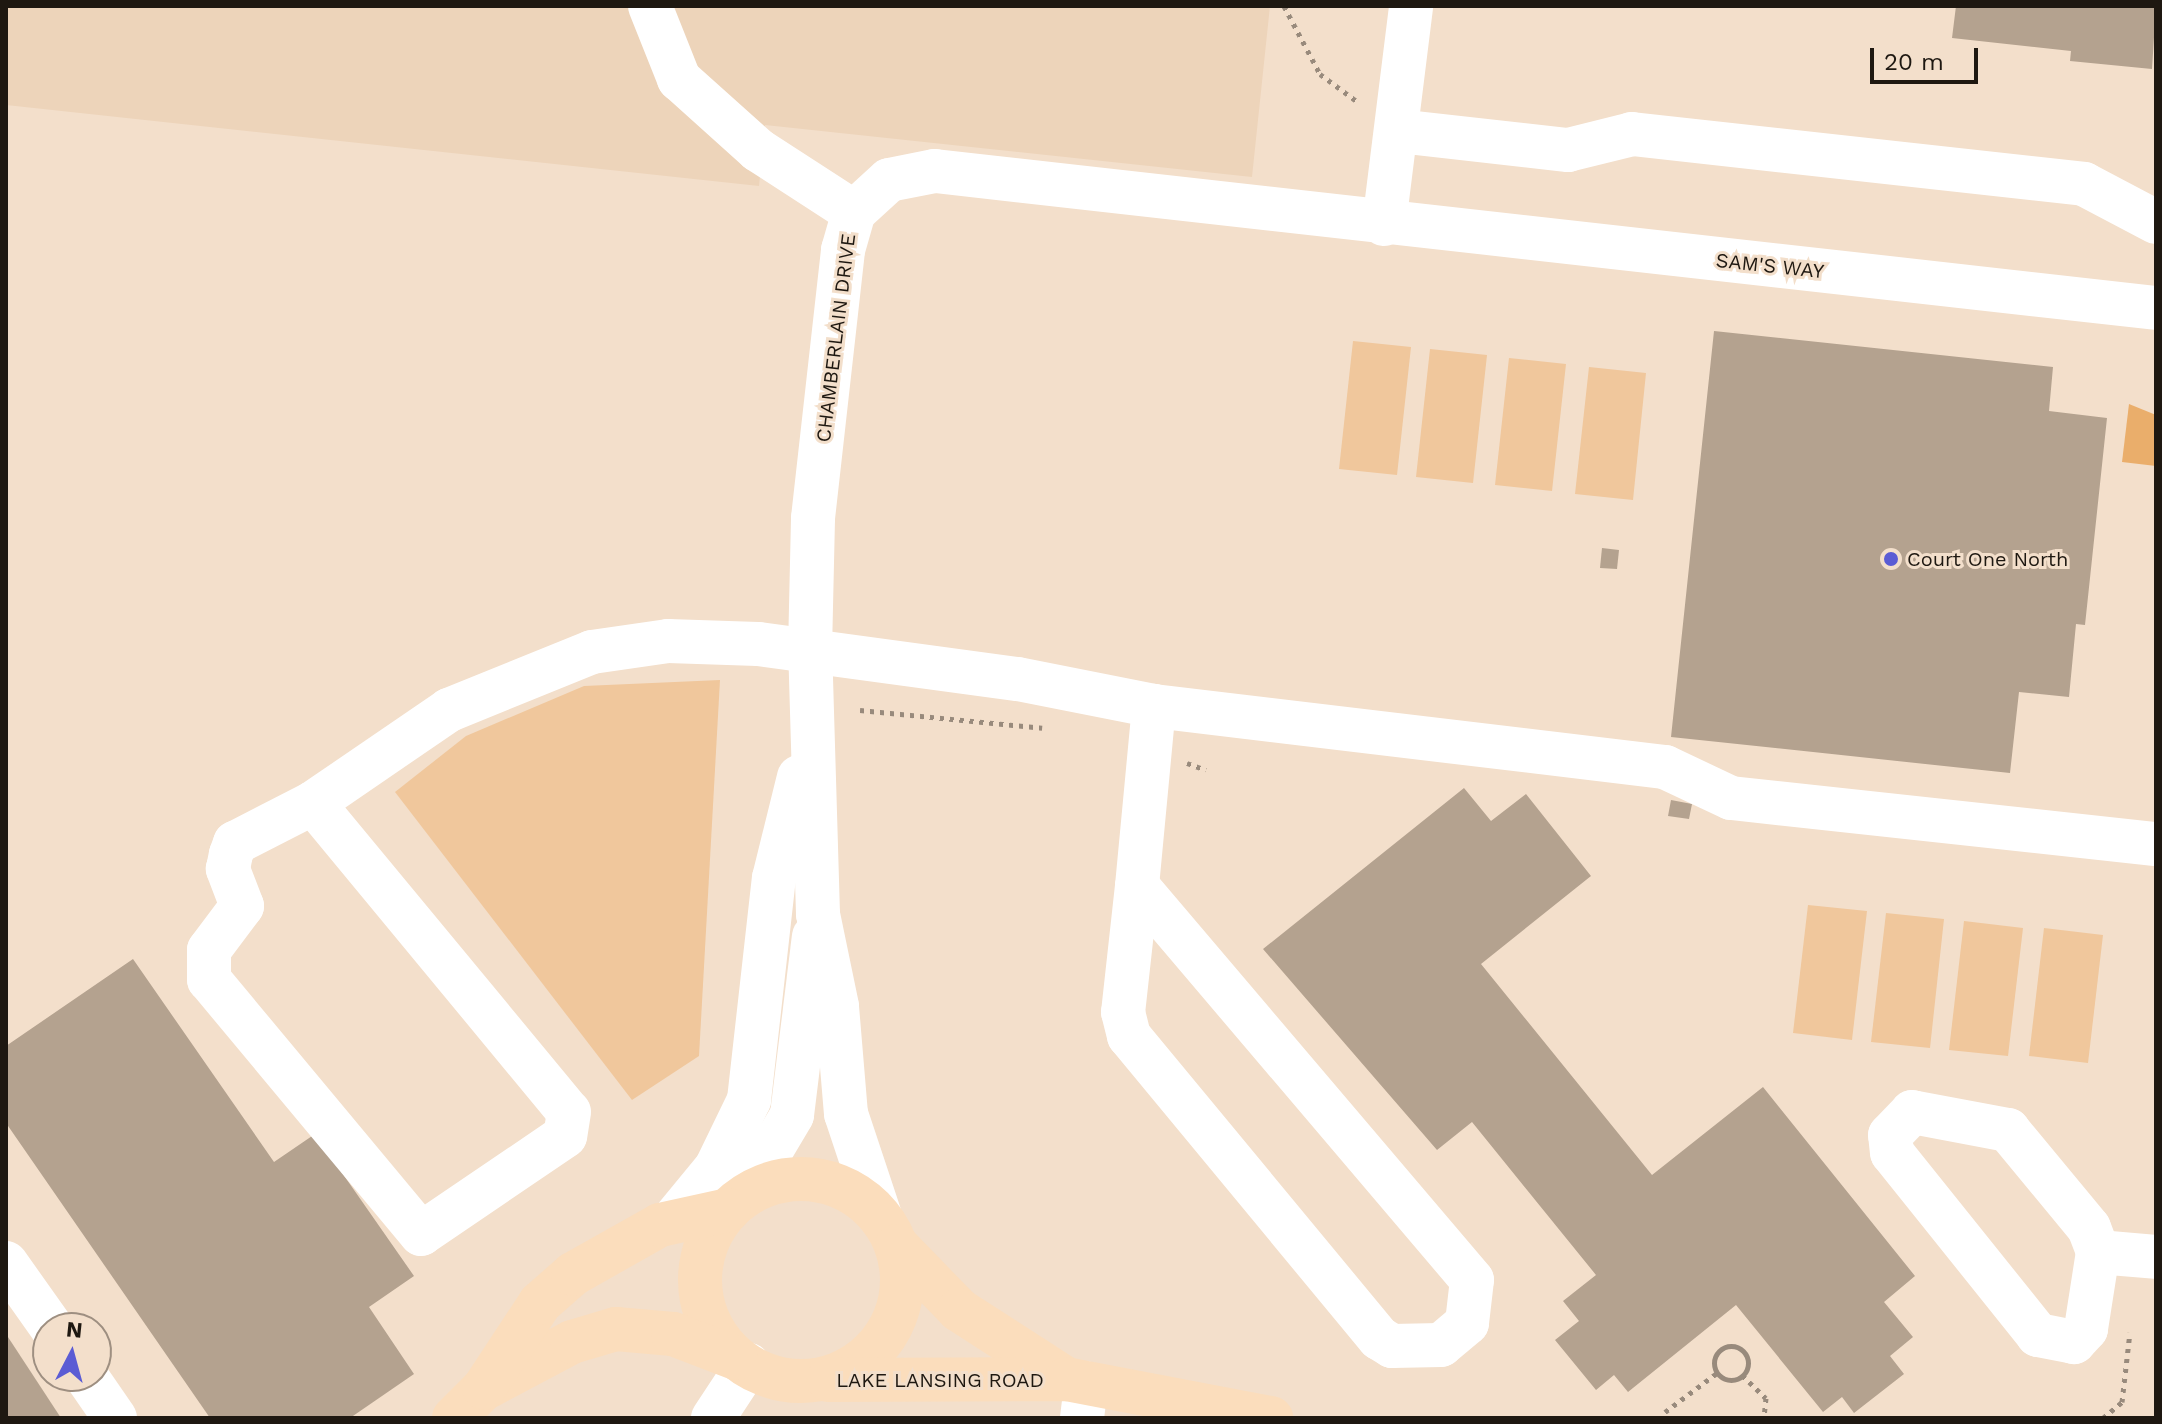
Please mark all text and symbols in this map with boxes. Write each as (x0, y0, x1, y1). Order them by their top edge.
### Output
scale bar (1874, 32, 1982, 82)
text: 20 m (1884, 48, 1944, 76)
street label: CHAMBERLAIN DRIVE (811, 232, 861, 444)
street label: SAM'S WAY (1715, 248, 1825, 284)
place label: Court One North (1907, 547, 2068, 571)
marker: Court One North (1882, 550, 1900, 568)
north arrow (32, 1312, 112, 1392)
text: N (65, 1316, 84, 1343)
street label: LAKE LANSING ROAD (836, 1368, 1044, 1392)

